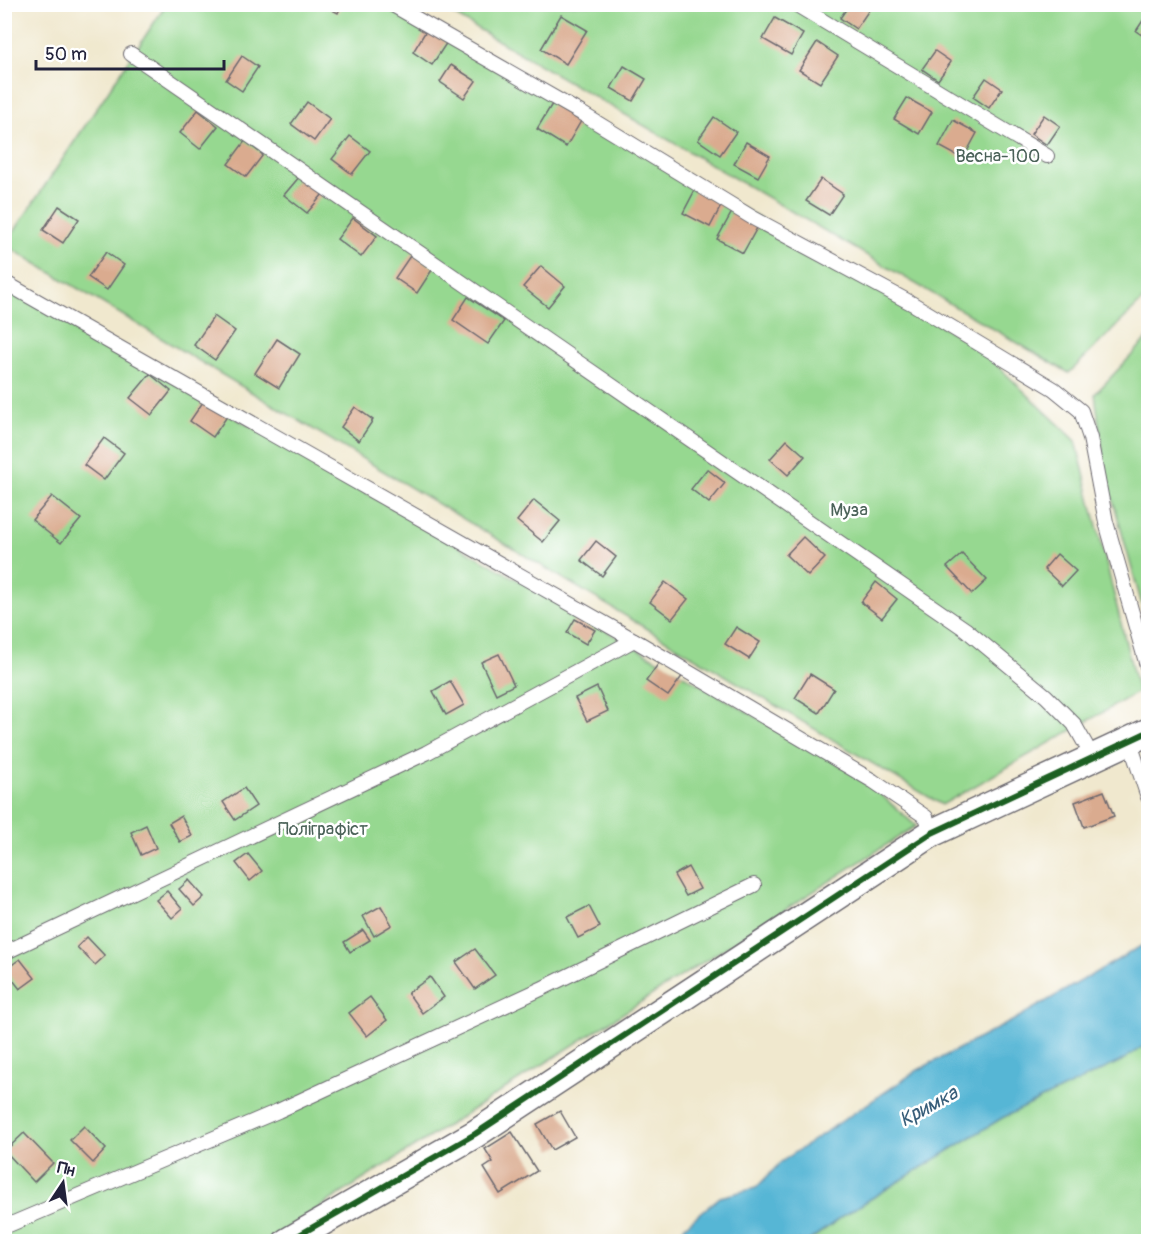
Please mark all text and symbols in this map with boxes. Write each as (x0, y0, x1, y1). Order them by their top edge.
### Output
scale bar (36, 33, 224, 71)
text: 50 m (45, 43, 87, 66)
park label: Весна-100 (956, 145, 1040, 168)
park label: Муза (830, 499, 868, 522)
park label: Поліграфіст (278, 818, 368, 841)
water label: Кримка (895, 1079, 963, 1133)
north arrow (33, 1153, 93, 1213)
text: Пн (55, 1158, 77, 1181)

